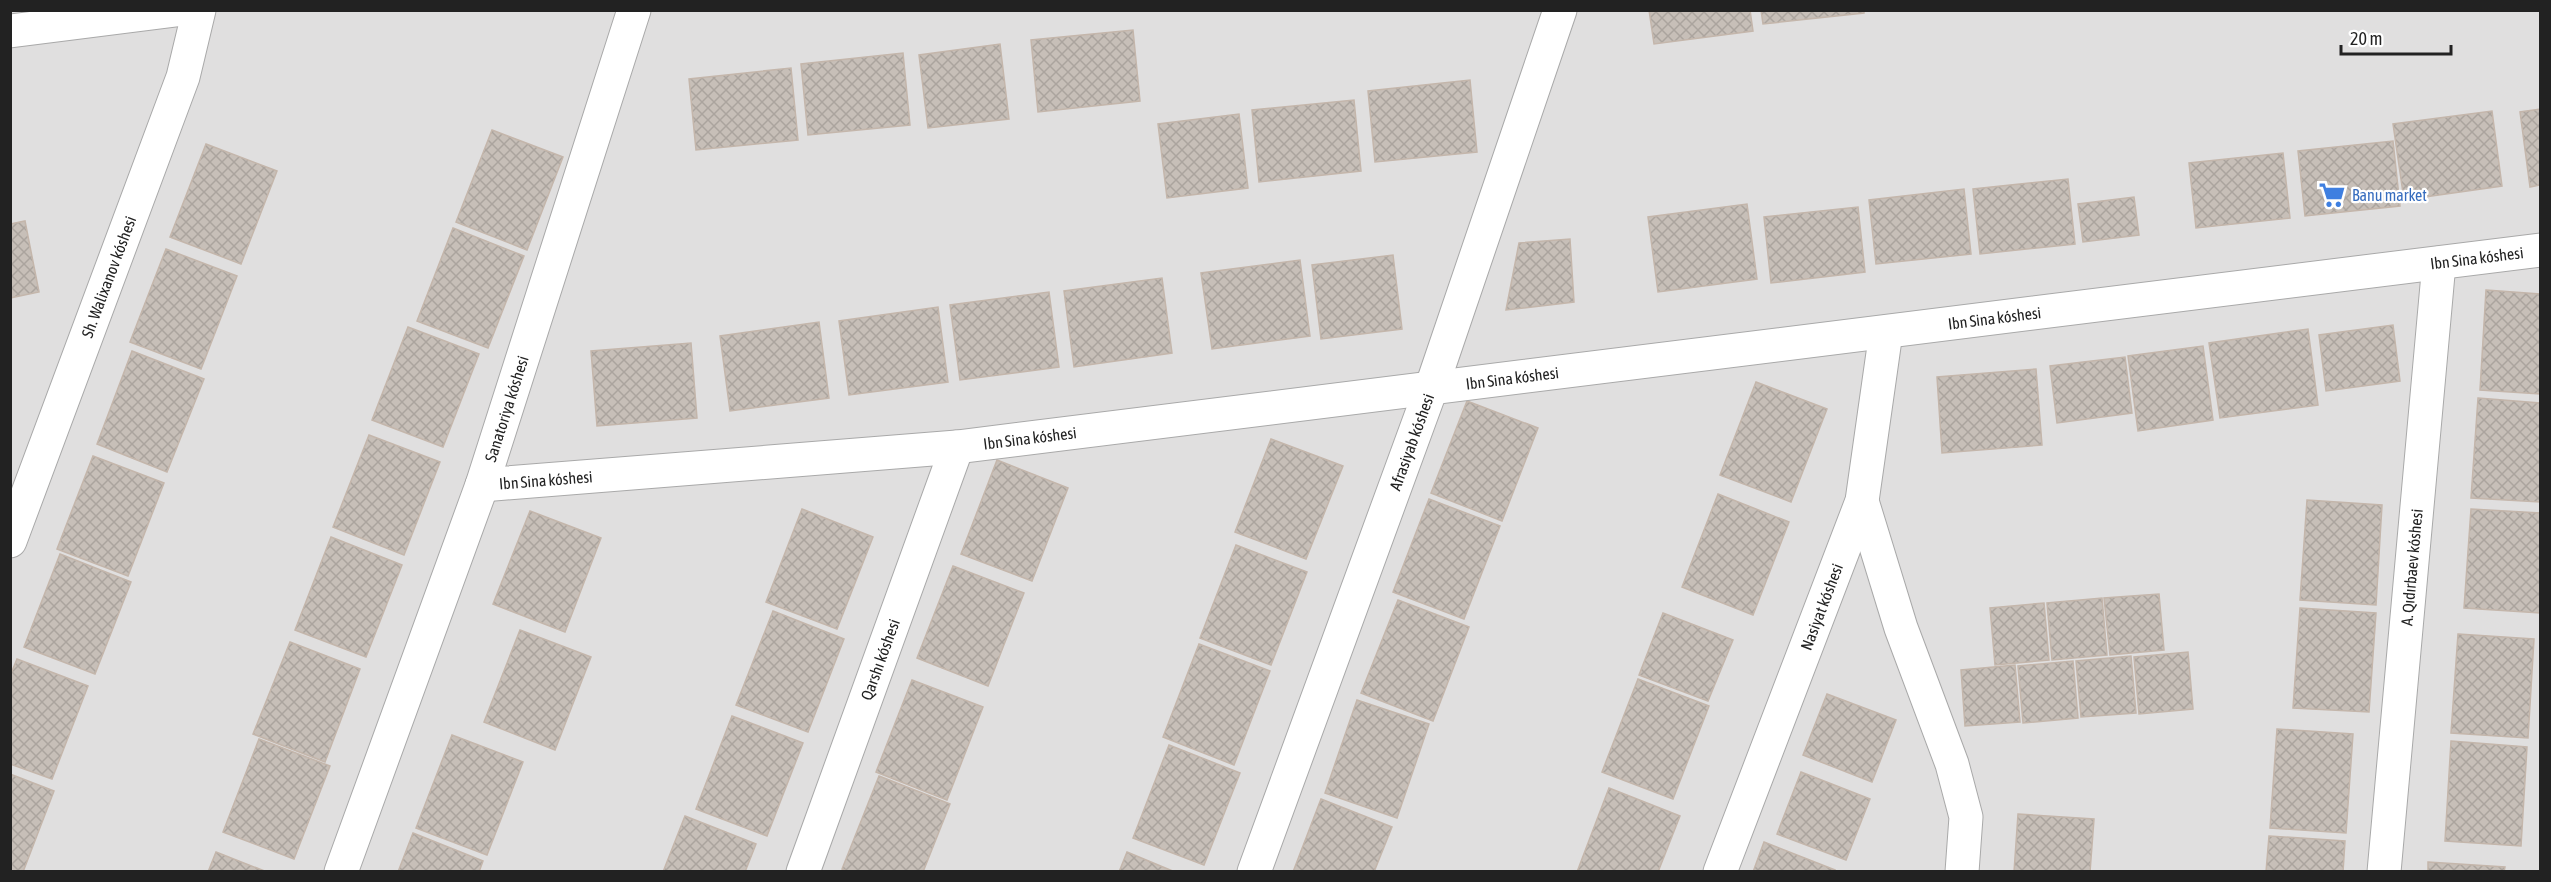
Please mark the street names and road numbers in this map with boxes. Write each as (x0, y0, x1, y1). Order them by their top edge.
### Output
street label: Sh. Walixanov kóshesi (78, 214, 139, 340)
street label: Ibn Sina kóshesi (2429, 243, 2524, 273)
street label: Ibn Sina kóshesi (1947, 303, 2042, 333)
street label: Sanatoriya kóshesi (481, 353, 532, 464)
street label: Ibn Sina kóshesi (1465, 363, 1560, 393)
street label: Afrasiyab kóshesi (1386, 391, 1437, 493)
street label: Ibn Sina kóshesi (982, 423, 1078, 453)
street label: Ibn Sina kóshesi (498, 467, 593, 493)
street label: A. Qıdırbaev kóshesi (2397, 508, 2426, 626)
street label: Nasiyat kóshesi (1797, 561, 1846, 653)
street label: Qarshı kóshesi (857, 616, 903, 703)

